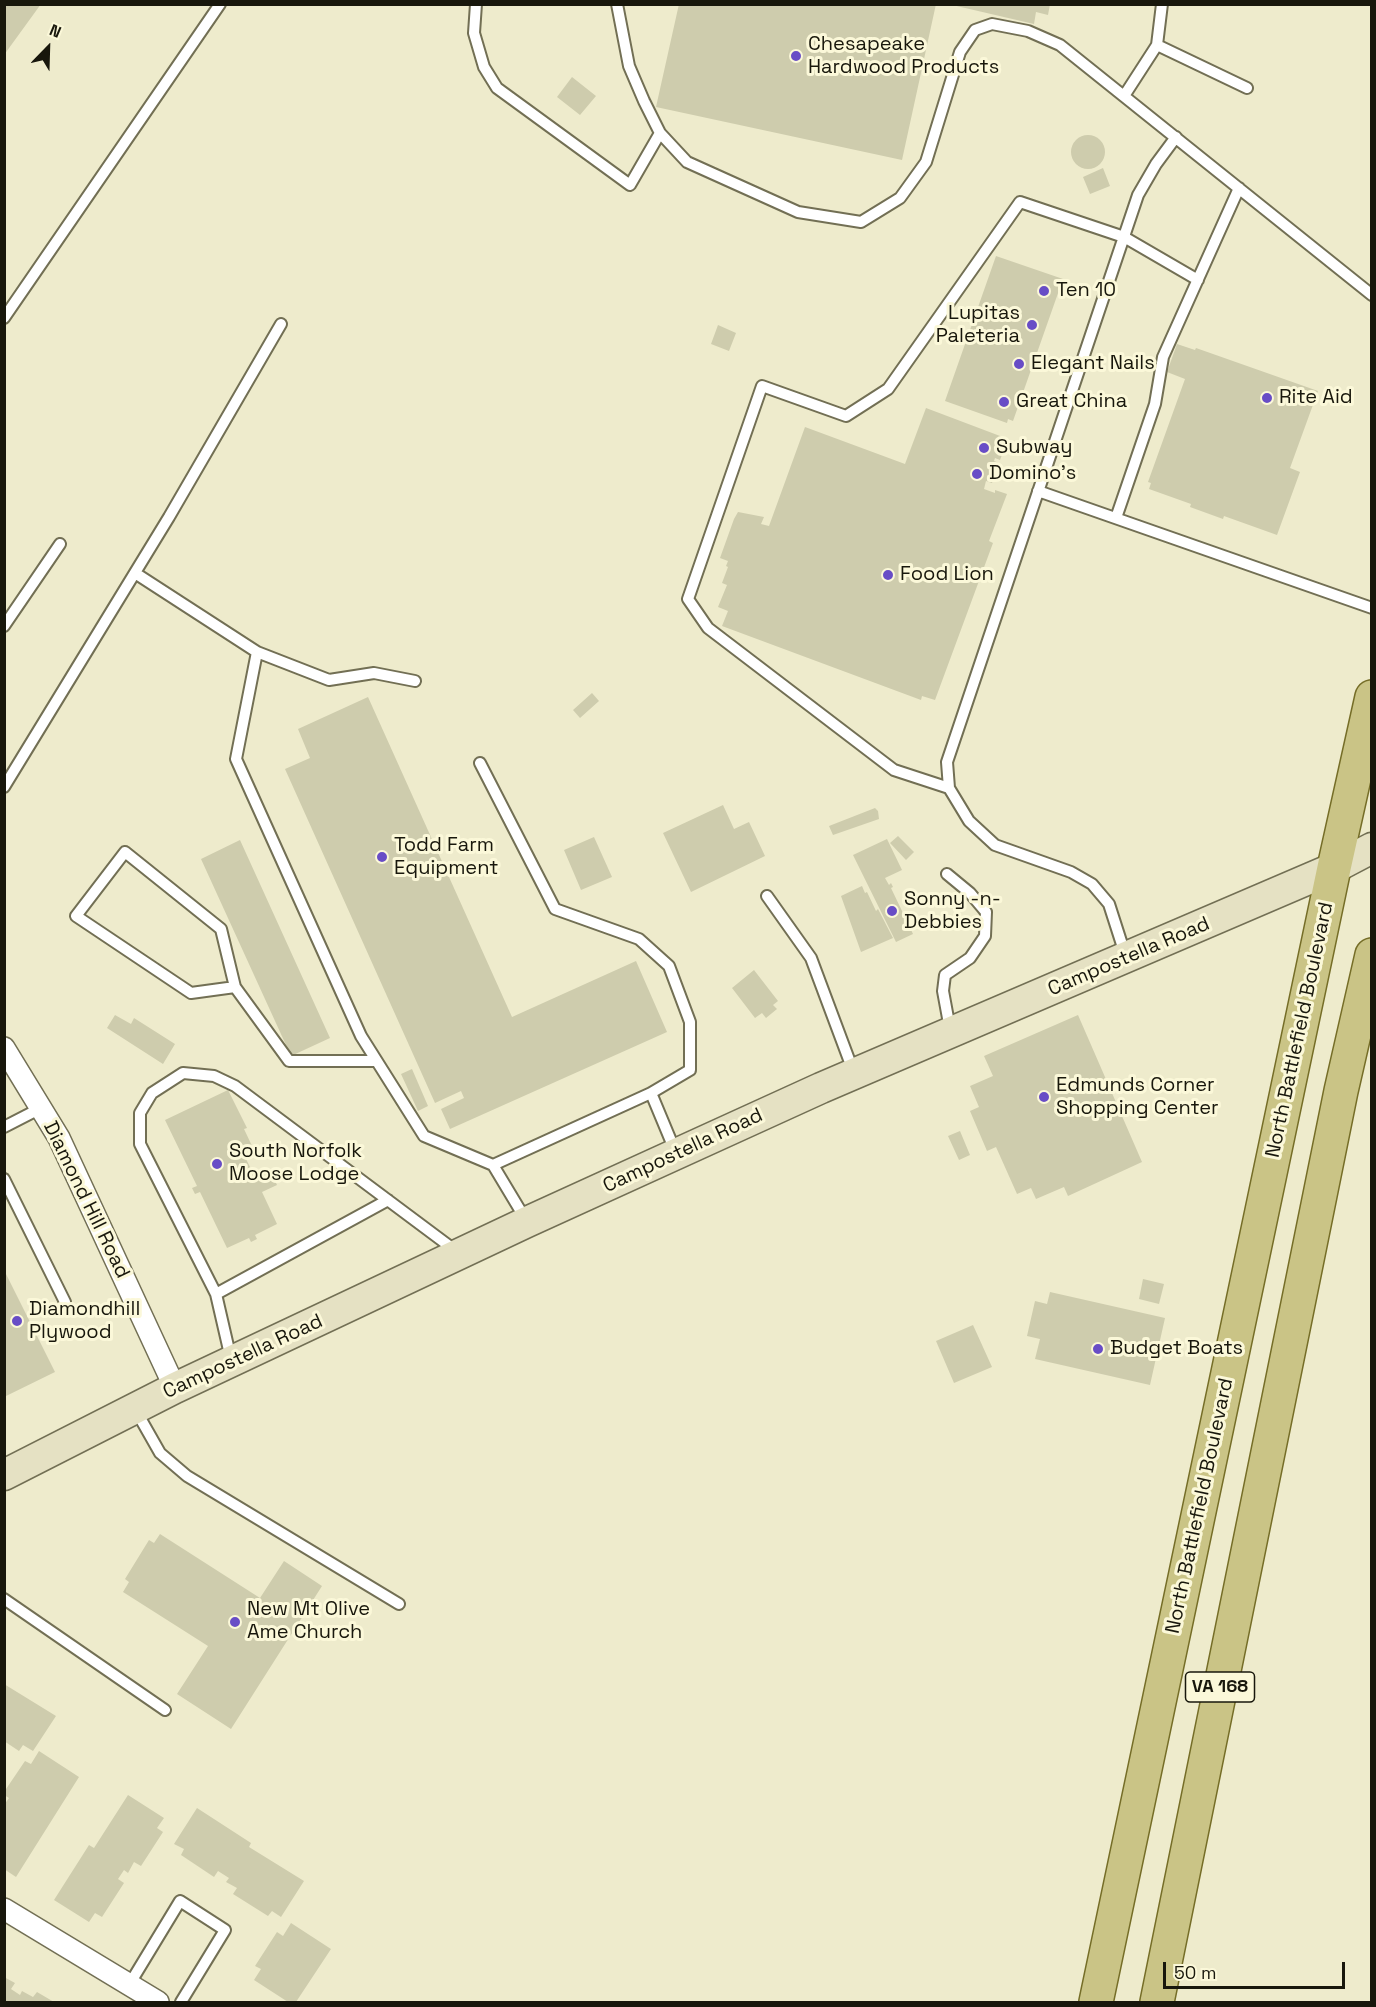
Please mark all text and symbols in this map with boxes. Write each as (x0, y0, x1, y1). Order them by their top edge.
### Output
north arrow (18, 18, 78, 78)
text: N (46, 19, 64, 43)
place label: Chesapeake Hardwood Products (808, 33, 999, 80)
marker: Chesapeake Hardwood Products (789, 49, 803, 63)
place label: Ten 10 (1056, 279, 1116, 303)
marker: Ten 10 (1037, 284, 1051, 298)
place label: Lupitas Paleteria (936, 302, 1020, 349)
marker: Lupitas Paleteria (1025, 318, 1039, 332)
place label: Elegant Nails (1031, 352, 1155, 376)
marker: Elegant Nails (1012, 357, 1026, 371)
place label: Rite Aid (1279, 386, 1353, 410)
place label: Great China (1016, 390, 1127, 414)
marker: Rite Aid (1260, 391, 1274, 405)
marker: Great China (997, 395, 1011, 409)
place label: Subway (996, 436, 1073, 460)
marker: Subway (977, 441, 991, 455)
place label: Domino's (989, 462, 1076, 486)
marker: Domino's (970, 467, 984, 481)
place label: Food Lion (900, 563, 994, 587)
marker: Food Lion (881, 568, 895, 582)
place label: Todd Farm Equipment (394, 834, 498, 881)
marker: Todd Farm Equipment (375, 850, 389, 864)
place label: Sonny -n- Debbies (904, 888, 1001, 935)
street label: North Battlefield Boulevard (1261, 900, 1339, 1160)
marker: Sonny -n- Debbies (885, 904, 899, 918)
street label: Campostella Road (1045, 912, 1213, 1002)
place label: Edmunds Corner Shopping Center (1056, 1074, 1219, 1121)
marker: Edmunds Corner Shopping Center (1037, 1090, 1051, 1104)
street label: Campostella Road (599, 1104, 767, 1198)
street label: Diamond Hill Road (38, 1118, 134, 1282)
place label: South Norfolk Moose Lodge (229, 1140, 362, 1187)
marker: South Norfolk Moose Lodge (210, 1157, 224, 1171)
place label: Diamondhill Plywood (29, 1298, 140, 1345)
street label: Campostella Road (159, 1310, 327, 1404)
marker: Diamondhill Plywood (10, 1314, 24, 1328)
place label: Budget Boats (1110, 1337, 1243, 1361)
marker: Budget Boats (1091, 1342, 1105, 1356)
street label: North Battlefield Boulevard (1161, 1376, 1239, 1636)
place label: New Mt Olive Ame Church (247, 1598, 370, 1645)
marker: New Mt Olive Ame Church (228, 1615, 242, 1629)
road number: VA 168 (1186, 1672, 1254, 1702)
scale bar (1166, 1950, 1348, 1988)
text: 50 m (1174, 1961, 1216, 1984)

